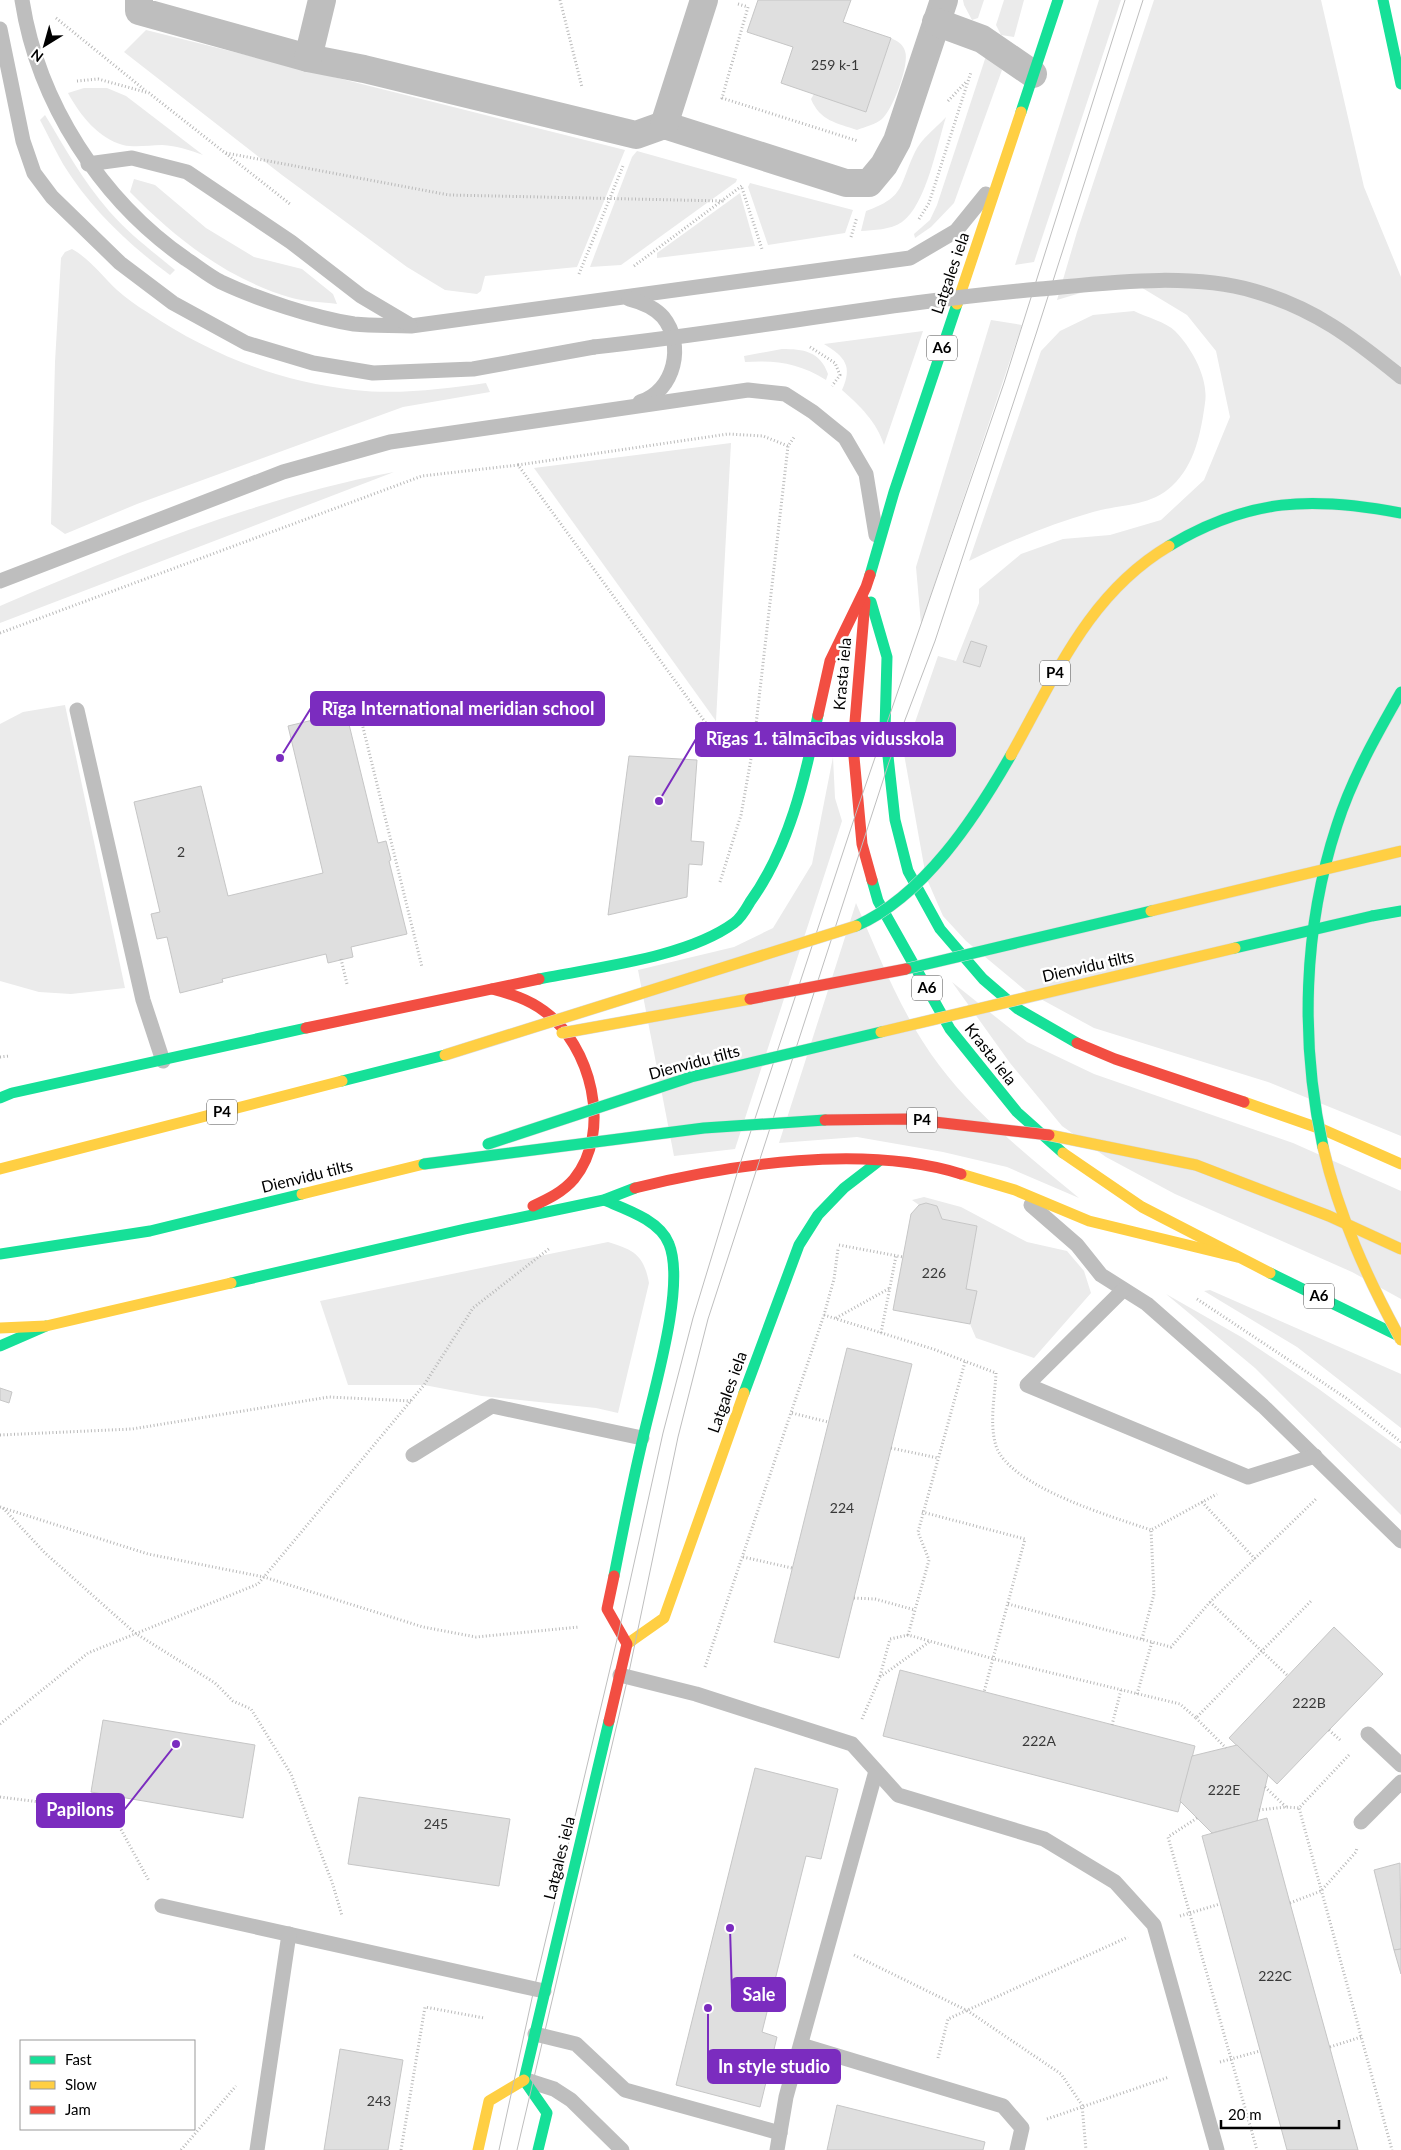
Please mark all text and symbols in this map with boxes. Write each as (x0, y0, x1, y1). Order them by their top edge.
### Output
north arrow (20, 20, 70, 70)
text: N (27, 46, 46, 66)
house number: 259 k-1 (811, 56, 859, 73)
street label: Latgales iela (927, 229, 972, 316)
road number: A6 (927, 336, 957, 360)
street label: Krasta iela (829, 637, 854, 711)
road number: P4 (1040, 660, 1070, 686)
callout: Rīga International meridian school (311, 692, 604, 725)
text: Rīga International meridian school (322, 697, 594, 719)
callout: Rīgas 1. tālmācības vidusskola (696, 723, 955, 756)
text: Rīgas 1. tālmācības vidusskola (706, 727, 944, 749)
house number: 2 (177, 843, 185, 860)
street label: Dienvidu tilts (1040, 946, 1136, 985)
road number: A6 (912, 976, 942, 1000)
street label: Krasta iela (961, 1019, 1021, 1088)
street label: Dienvidu tilts (646, 1040, 742, 1083)
road number: P4 (207, 1100, 237, 1124)
road number: P4 (907, 1108, 937, 1132)
street label: Dienvidu tilts (259, 1155, 355, 1196)
house number: 226 (922, 1264, 946, 1281)
road number: A6 (1304, 1284, 1334, 1308)
street label: Latgales iela (703, 1348, 750, 1435)
house number: 224 (830, 1499, 854, 1516)
house number: 222B (1292, 1694, 1326, 1711)
house number: 222A (1022, 1732, 1056, 1749)
house number: 222E (1208, 1781, 1240, 1798)
callout: Papilons (37, 1794, 124, 1827)
text: Papilons (46, 1798, 114, 1820)
street label: Latgales iela (539, 1814, 578, 1902)
house number: 245 (424, 1815, 448, 1832)
house number: 222C (1258, 1967, 1293, 1984)
callout: Sale (732, 1978, 785, 2011)
text: Sale (743, 1983, 776, 2005)
legend (20, 2040, 195, 2130)
text: Fast (65, 2050, 92, 2068)
callout: In style studio (708, 2050, 840, 2083)
text: In style studio (718, 2055, 830, 2077)
text: Slow (65, 2075, 97, 2093)
house number: 243 (367, 2092, 391, 2109)
scale bar (1221, 2098, 1338, 2130)
text: Jam (65, 2100, 91, 2118)
text: 20 m (1228, 2105, 1262, 2123)

